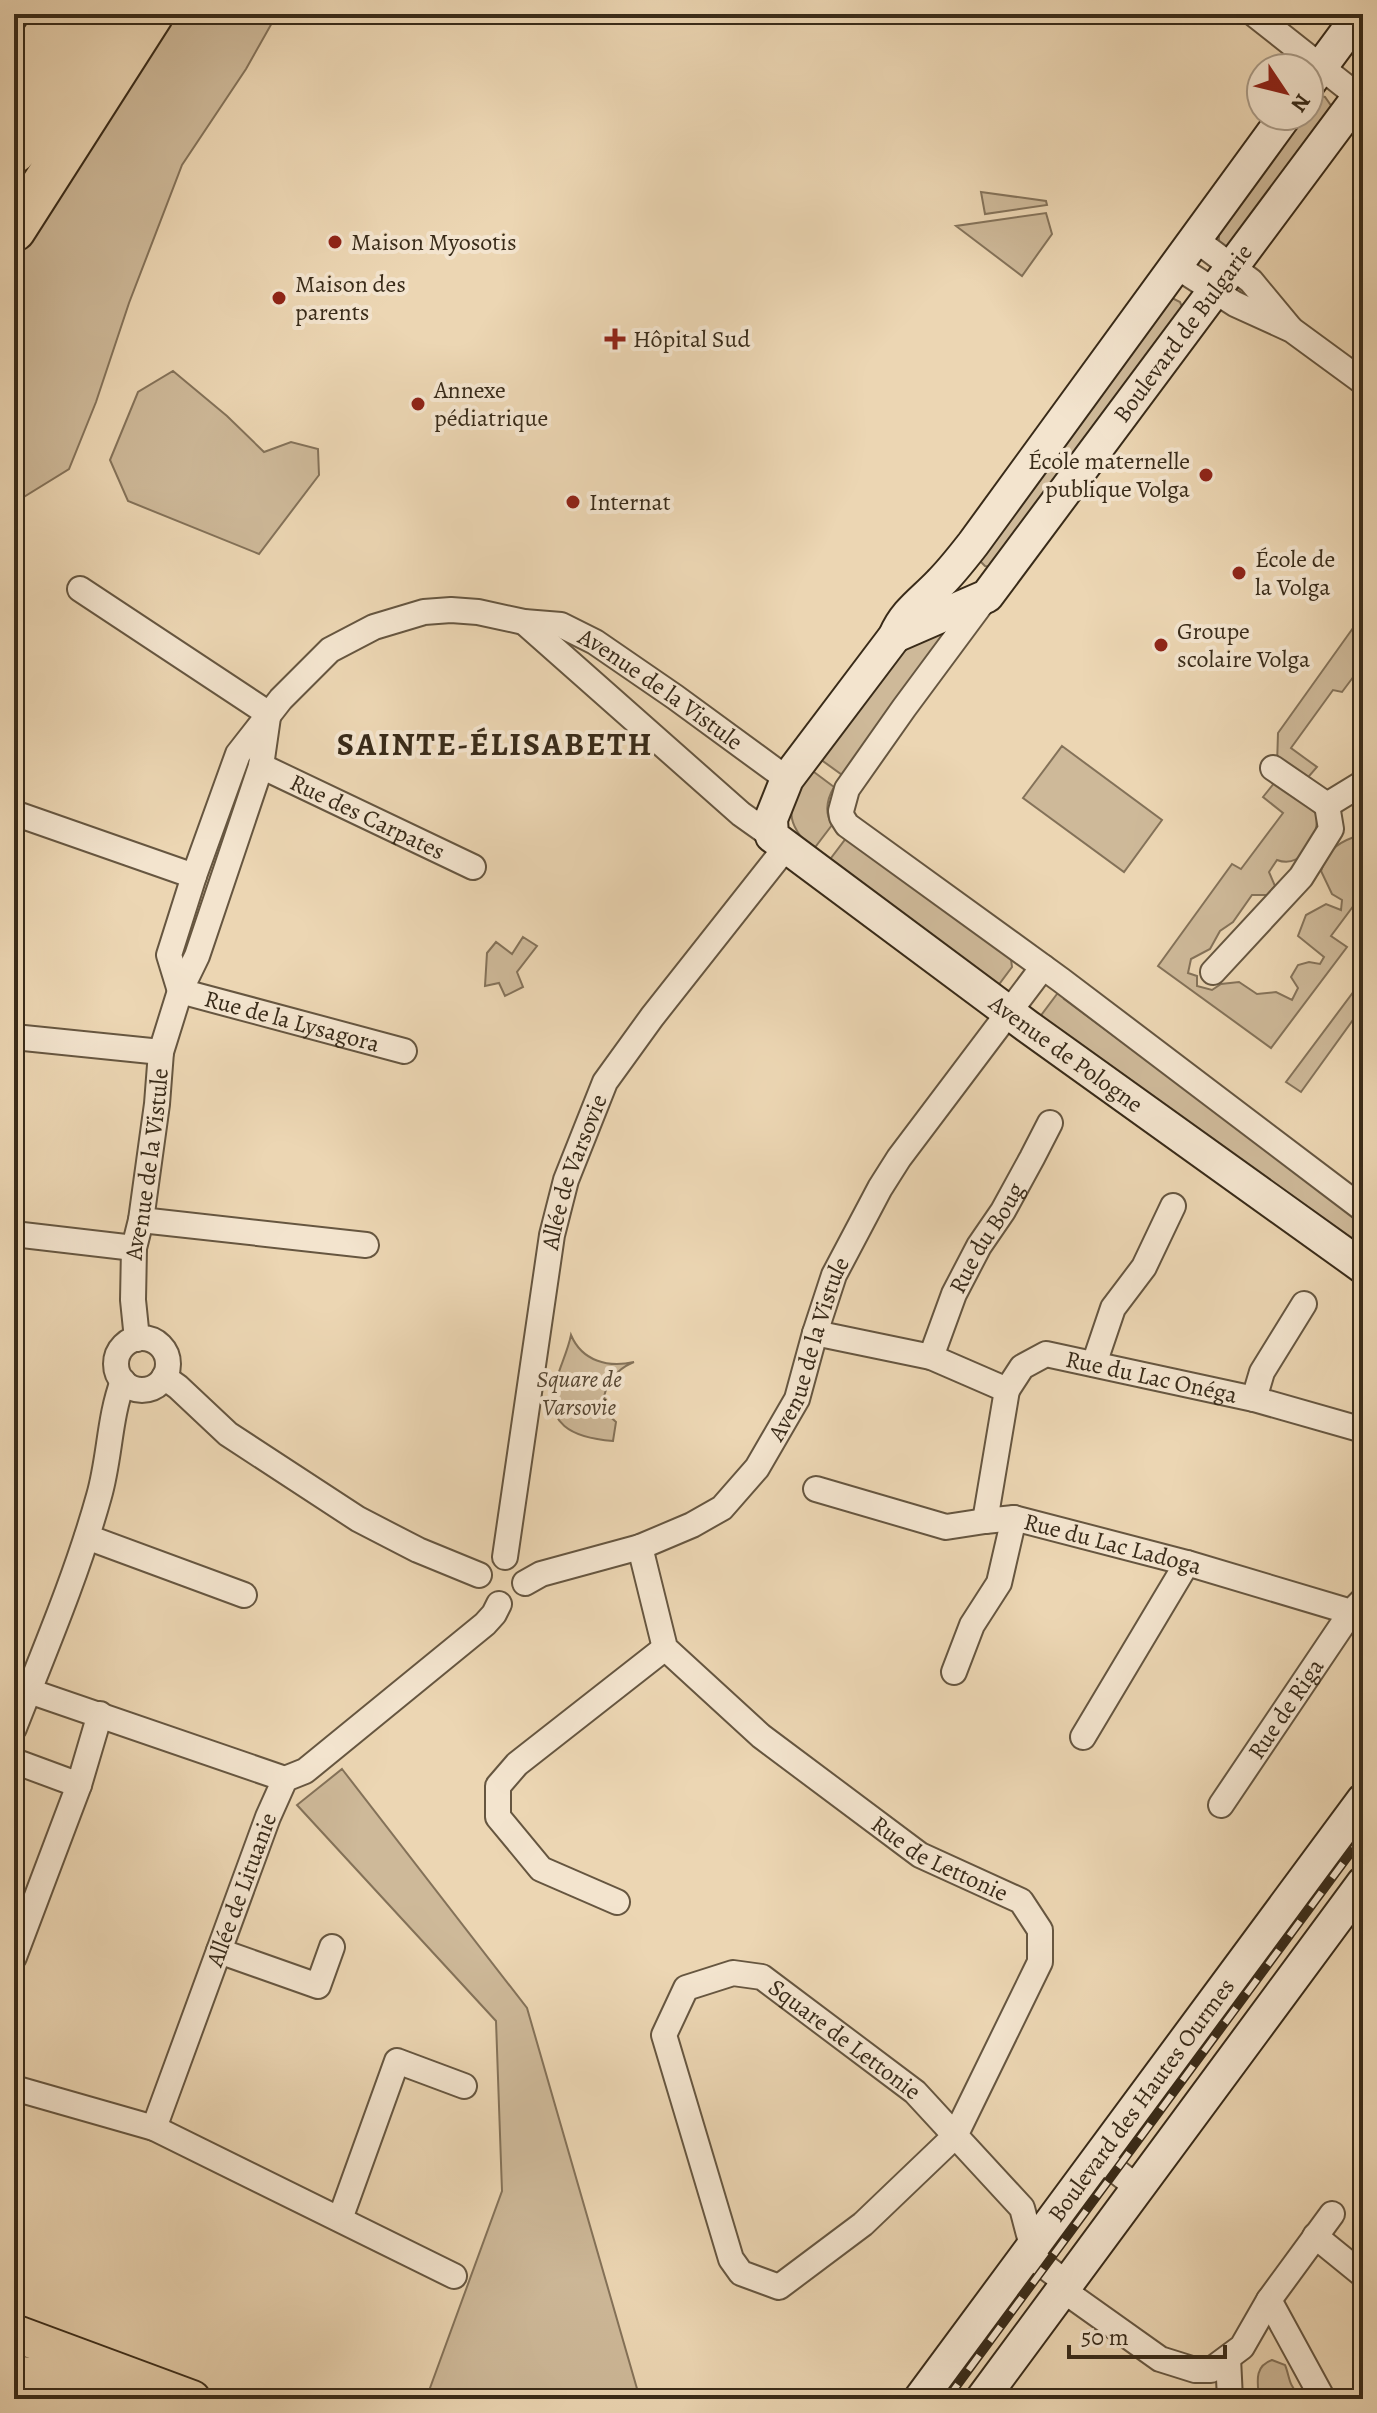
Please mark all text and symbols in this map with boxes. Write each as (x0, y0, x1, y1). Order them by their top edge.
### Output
north arrow (1245, 52, 1325, 132)
text: N (1284, 88, 1317, 118)
place label: Maison Myosotis (351, 226, 517, 258)
marker: Maison Myosotis (326, 233, 344, 251)
street label: Boulevard de Bulgarie (1106, 237, 1260, 429)
place label: Maison des parents (295, 268, 406, 328)
marker: Maison des parents (270, 289, 288, 307)
place label: Hôpital Sud (633, 323, 750, 355)
marker: Hôpital Sud (604, 328, 626, 350)
place label: Annexe pédiatrique (433, 374, 548, 434)
marker: Annexe pédiatrique (409, 395, 427, 413)
place label: École maternelle publique Volga (1028, 445, 1191, 505)
marker: École maternelle publique Volga (1197, 466, 1215, 484)
place label: Internat (589, 486, 671, 518)
marker: Internat (564, 493, 582, 511)
place label: École de la Volga (1255, 543, 1335, 603)
marker: École de la Volga (1230, 564, 1248, 582)
place label: Groupe scolaire Volga (1177, 615, 1311, 675)
street label: Avenue de la Vistule (572, 620, 749, 757)
marker: Groupe scolaire Volga (1152, 636, 1170, 654)
district label: SAINTE-ÉLISABETH (337, 722, 653, 766)
street label: Rue des Carpates (285, 766, 450, 867)
street label: Rue de la Lysagora (201, 982, 384, 1060)
street label: Avenue de Pologne (982, 987, 1149, 1120)
street label: Avenue de la Vistule (118, 1067, 176, 1262)
street label: Allée de Varsovie (534, 1089, 615, 1253)
street label: Rue du Boug (941, 1177, 1032, 1299)
street label: Avenue de la Vistule (760, 1251, 857, 1448)
street label: Rue du Lac Onéga (1063, 1343, 1241, 1411)
park label: Square de Varsovie (536, 1363, 622, 1423)
street label: Rue du Lac Ladoga (1020, 1505, 1206, 1583)
street label: Rue de Riga (1240, 1651, 1332, 1765)
street label: Allée de Lituanie (198, 1808, 284, 1972)
street label: Rue de Lettonie (865, 1808, 1013, 1909)
street label: Square de Lettonie (762, 1971, 928, 2107)
street label: Boulevard des Hautes Ourmes (1040, 1971, 1242, 2228)
scale bar (1069, 2309, 1225, 2359)
text: 50 m (1081, 2321, 1129, 2353)

